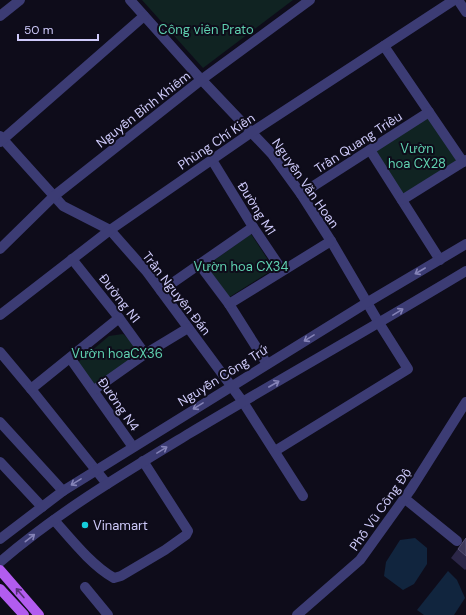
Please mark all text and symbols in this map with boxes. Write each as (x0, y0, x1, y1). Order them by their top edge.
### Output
scale bar (18, 16, 98, 42)
park label: Công viên Prato (158, 21, 254, 38)
text: 50 m (24, 22, 53, 38)
street label: Nguyễn Bỉnh Khiêm (93, 67, 194, 151)
street label: Trần Quang Triều (311, 108, 405, 177)
street label: Phùng Chí Kiên (174, 109, 258, 173)
street label: Nguyễn Văn Hoan (268, 135, 343, 231)
park label: Vườn hoa CX28 (388, 140, 446, 172)
street label: Đường M1 (234, 178, 280, 238)
street label: Trần Nguyên Đán (139, 248, 215, 339)
park label: Vườn hoa CX34 (194, 258, 288, 275)
one-way arrow (414, 268, 426, 276)
street label: Đường N1 (95, 270, 144, 326)
one-way arrow (392, 307, 404, 315)
one-way arrow (303, 334, 315, 342)
street label: Nguyễn Công Trứ (175, 341, 272, 410)
park label: Vườn hoaCX36 (71, 345, 163, 362)
street label: Đường N4 (94, 374, 143, 434)
one-way arrow (268, 379, 280, 387)
one-way arrow (193, 402, 204, 410)
one-way arrow (156, 446, 168, 454)
street label: Phố Vũ Công Độ (346, 465, 415, 554)
one-way arrow (70, 479, 82, 487)
place label: Vinamart (93, 517, 148, 534)
marker: Vinamart (80, 520, 90, 530)
one-way arrow (25, 533, 36, 542)
one-way arrow (15, 587, 24, 598)

